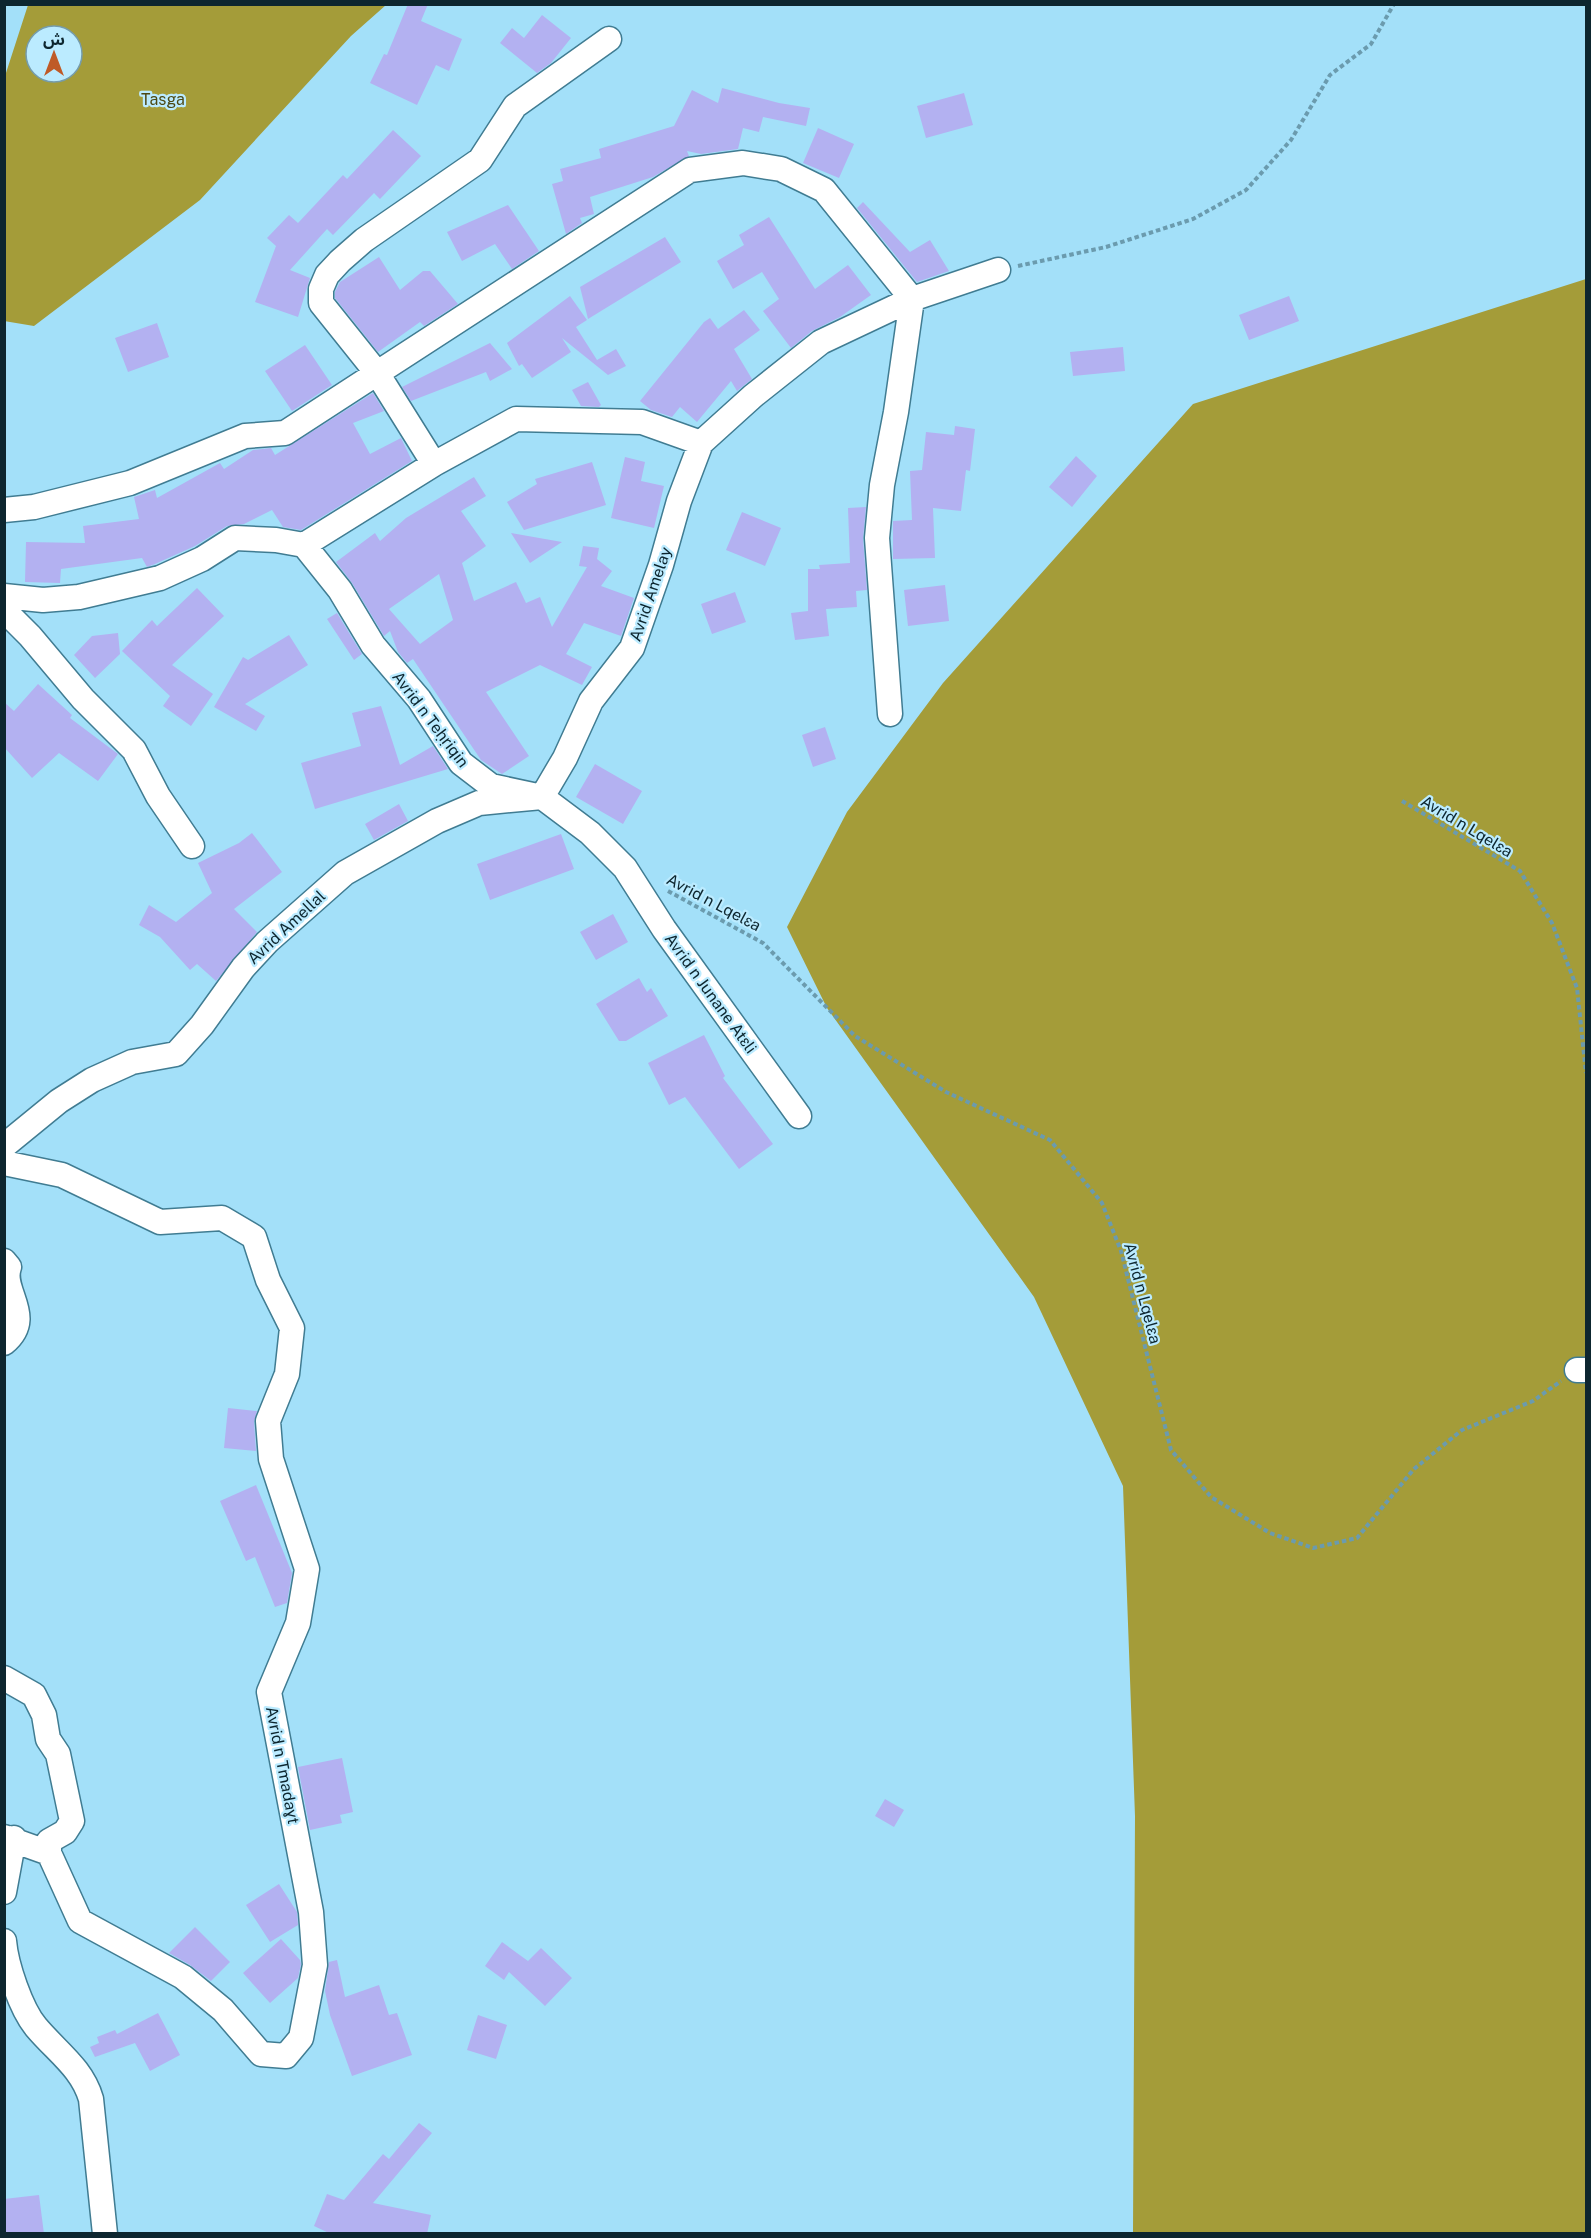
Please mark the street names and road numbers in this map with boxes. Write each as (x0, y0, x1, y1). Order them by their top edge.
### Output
street label: Avrid Amelay (625, 544, 676, 644)
street label: Avrid n Teḥṛiqin (388, 668, 473, 771)
street label: Avrid n Lqelɛa (1417, 792, 1516, 861)
street label: Avrid n Lqelɛa (663, 870, 764, 935)
street label: Avrid Amellal (243, 886, 329, 968)
street label: Avrid n Junane Atɛli (661, 930, 761, 1057)
street label: Avrid n Lqelɛa (1120, 1241, 1165, 1346)
street label: Avrid n Tmadaɣt (262, 1705, 303, 1826)

